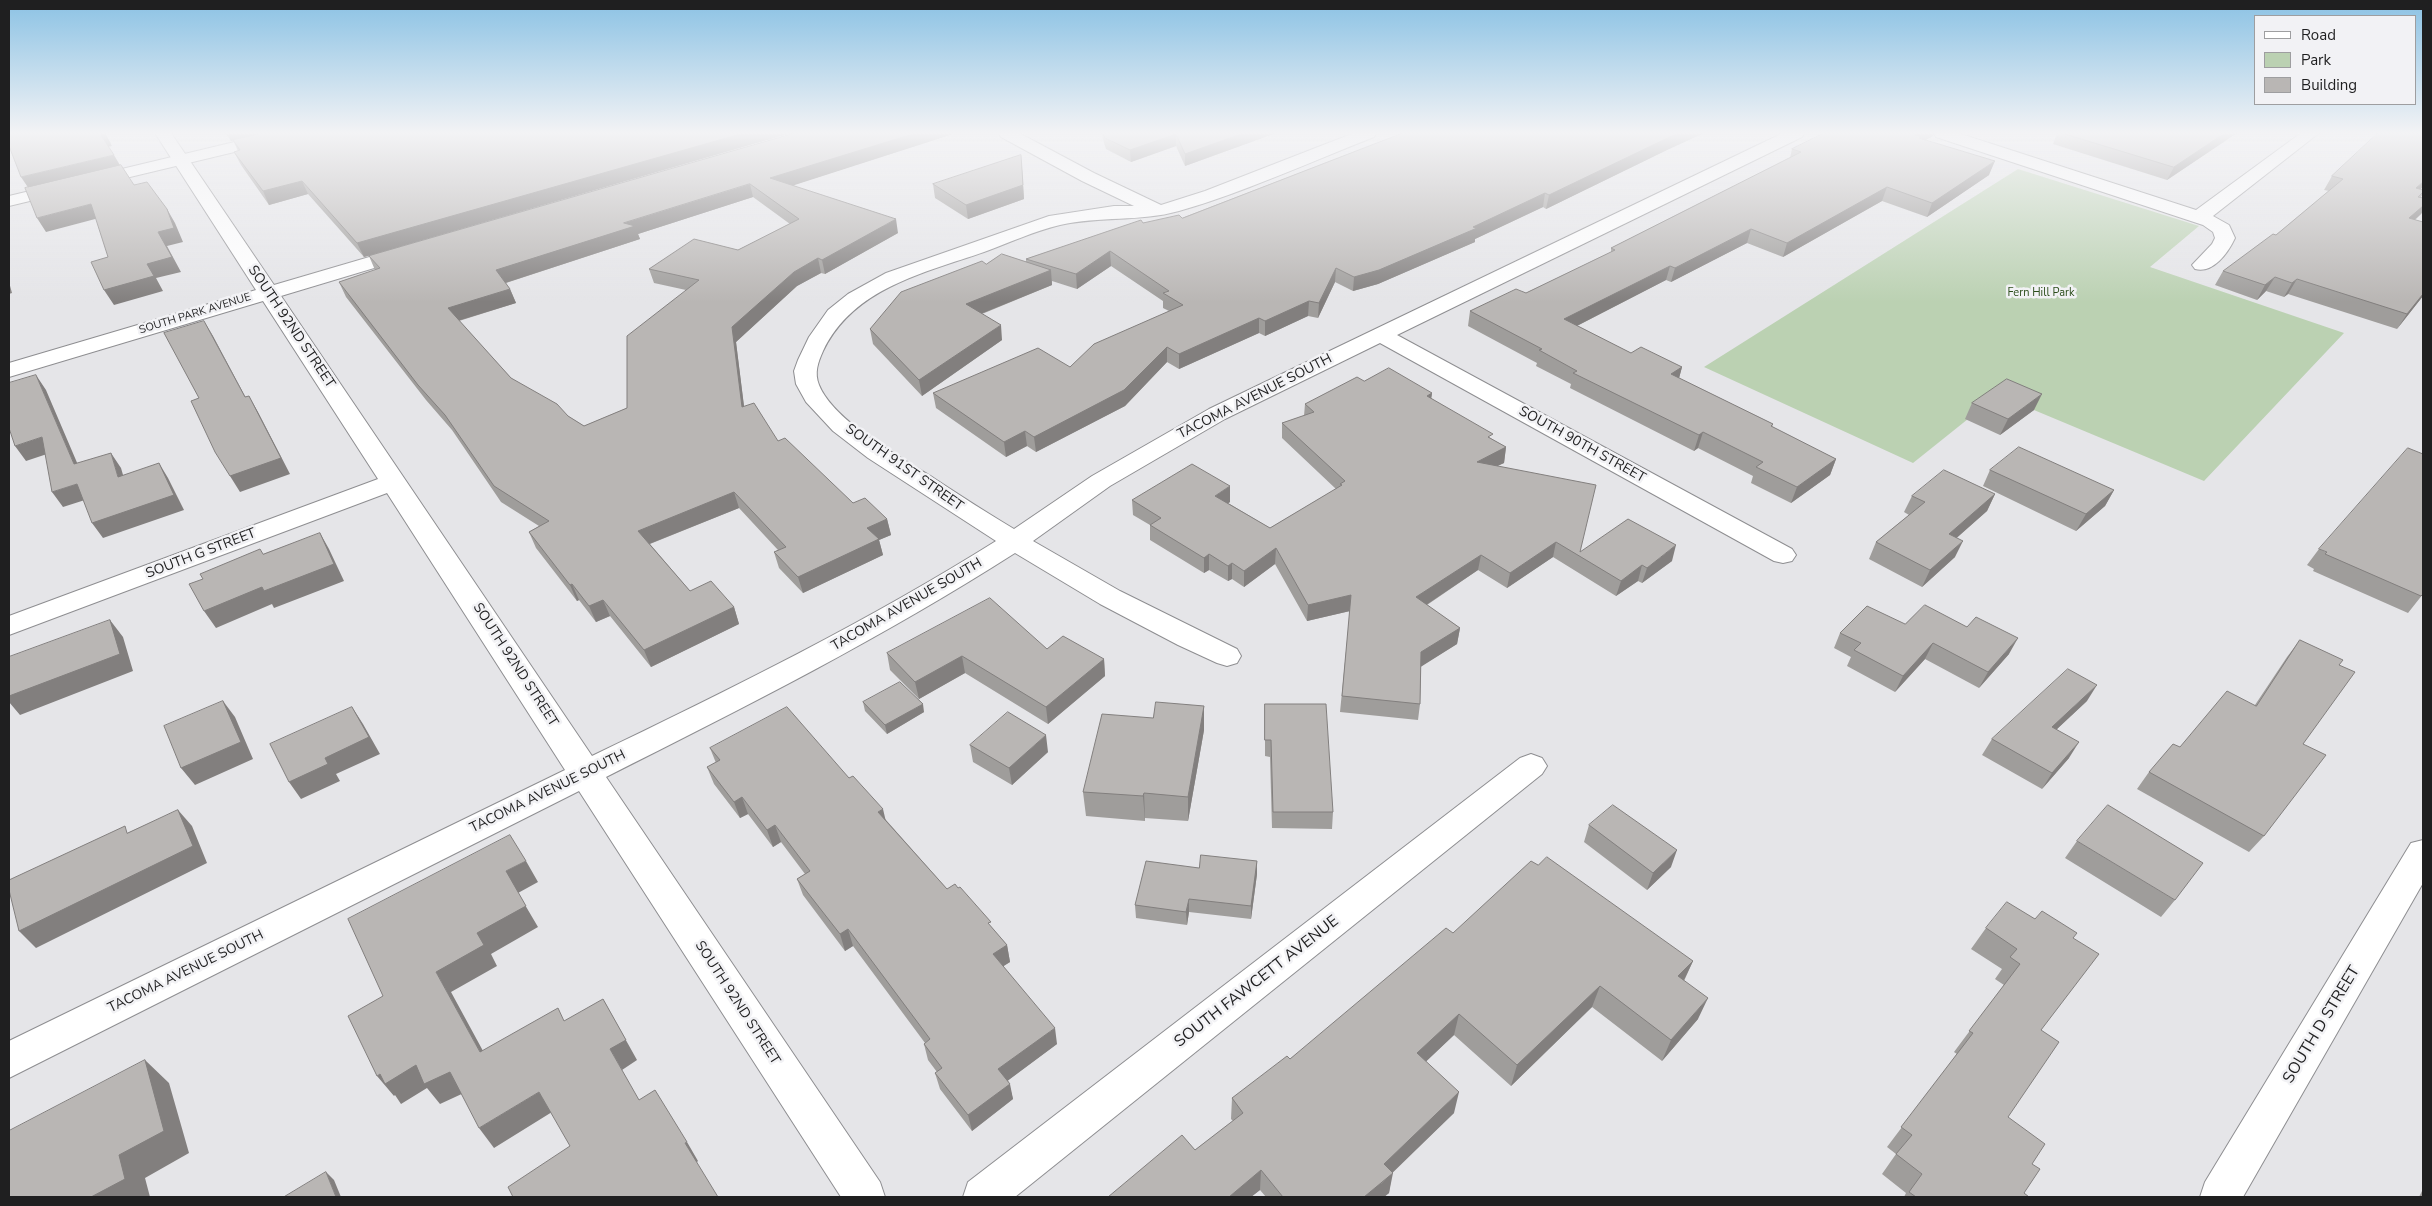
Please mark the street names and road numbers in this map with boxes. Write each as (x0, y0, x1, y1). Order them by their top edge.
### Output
street label: SOUTH 92ND STREET (244, 263, 338, 391)
street label: SOUTH PARK AVENUE (137, 291, 253, 337)
street label: TACOMA AVENUE SOUTH (1175, 351, 1335, 443)
street label: SOUTH 90TH STREET (1516, 403, 1648, 487)
street label: SOUTH 91ST STREET (842, 421, 966, 515)
street label: SOUTH G STREET (143, 525, 259, 583)
street label: TACOMA AVENUE SOUTH (829, 555, 985, 655)
street label: SOUTH 92ND STREET (469, 600, 561, 730)
street label: TACOMA AVENUE SOUTH (467, 747, 629, 837)
street label: SOUTH FAWCETT AVENUE (1171, 912, 1343, 1052)
street label: TACOMA AVENUE SOUTH (105, 927, 267, 1017)
street label: SOUTH 92ND STREET (691, 938, 783, 1068)
street label: SOUTH D STREET (2279, 963, 2365, 1087)

